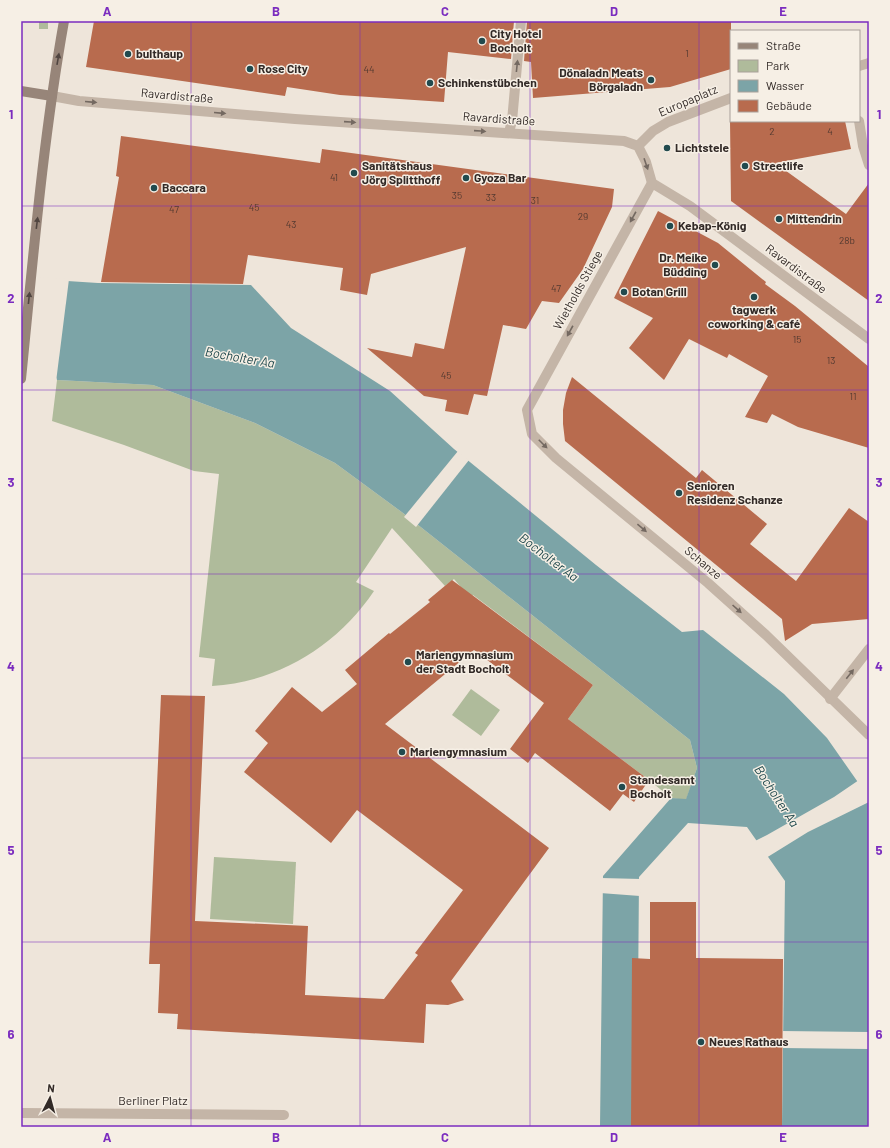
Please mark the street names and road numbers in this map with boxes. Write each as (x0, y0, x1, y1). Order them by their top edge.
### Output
street label: Europaplatz (656, 81, 719, 119)
street label: Ravardistraße (140, 85, 214, 105)
street label: Ravardistraße (462, 108, 536, 128)
street label: Ravardistraße (763, 241, 830, 296)
street label: Wietholds Stiege (550, 247, 605, 332)
street label: Schanze (682, 543, 725, 582)
street label: Berliner Platz (118, 1093, 188, 1107)

